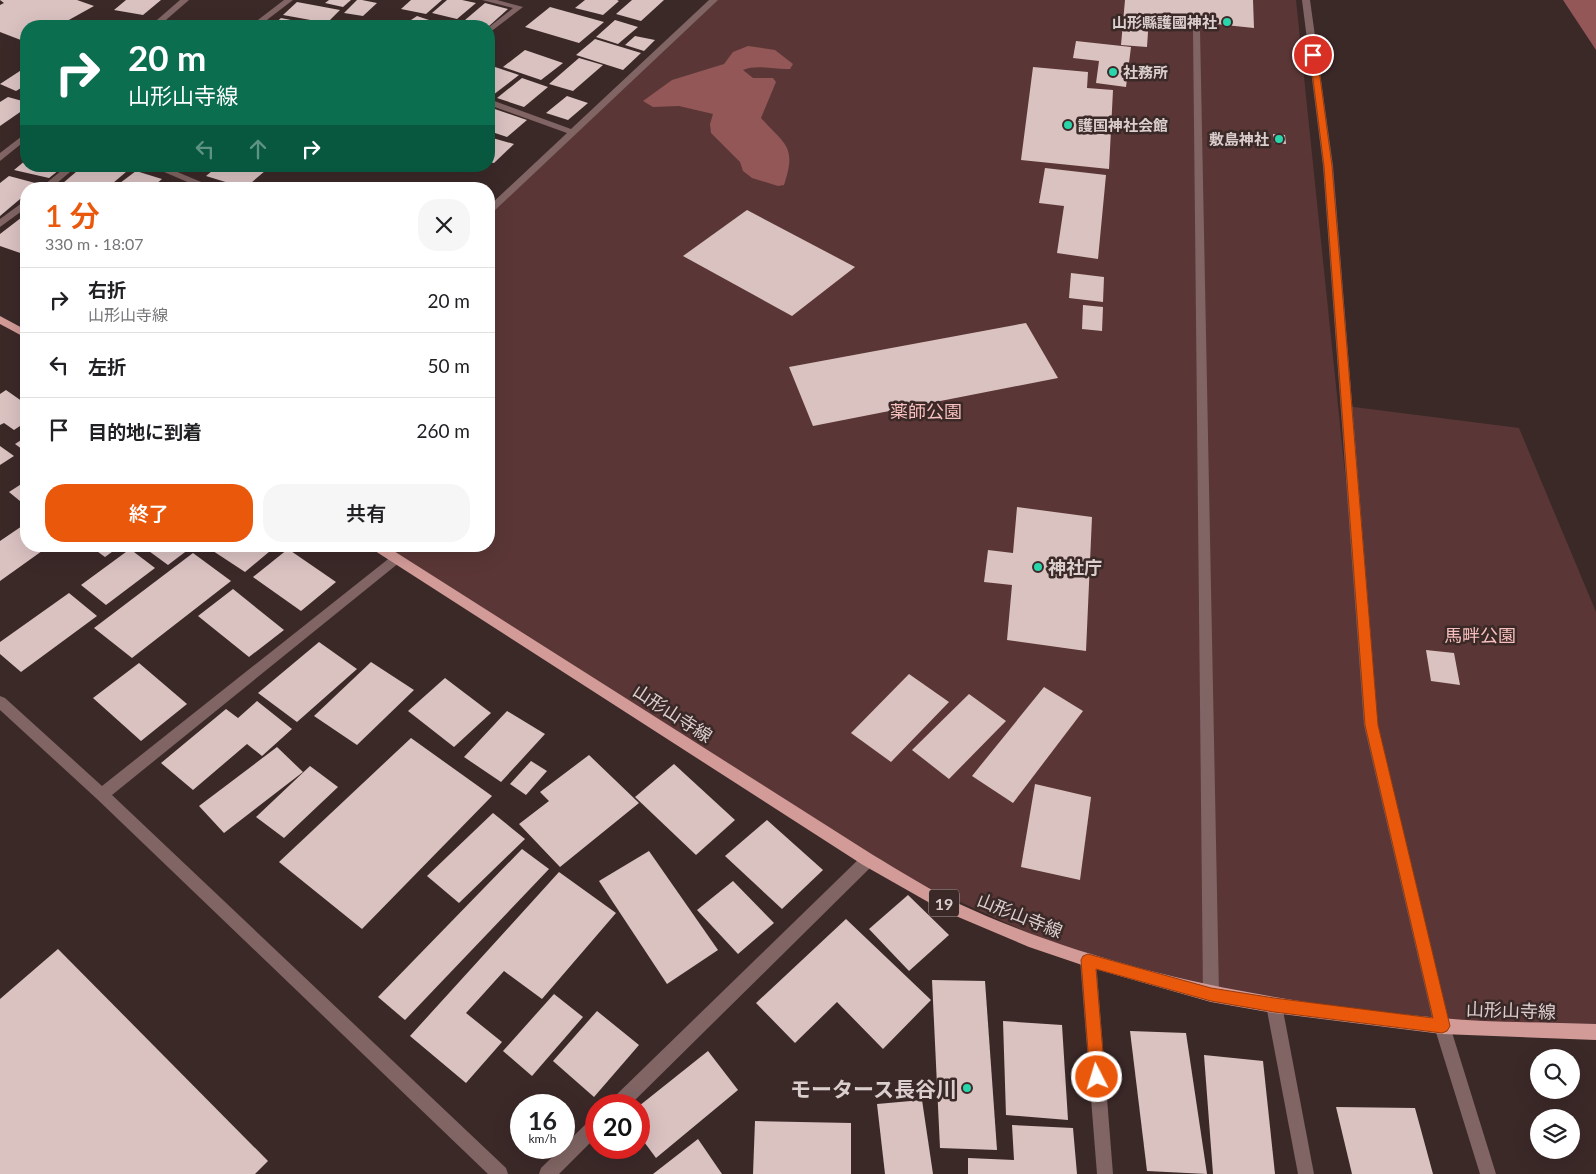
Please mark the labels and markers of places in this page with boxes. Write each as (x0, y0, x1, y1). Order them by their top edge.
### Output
place label: 山形縣護國神社 (1112, 13, 1217, 31)
marker: 山形縣護國神社 (1221, 16, 1233, 28)
pin (1292, 34, 1334, 76)
place label: 社務所 (1123, 63, 1168, 81)
marker: 社務所 (1107, 66, 1119, 78)
place label: 護国神社会館 (1078, 116, 1168, 134)
marker: 護国神社会館 (1062, 119, 1074, 131)
place label: 敷島神社 (1209, 130, 1269, 148)
marker: 敷島神社 (1273, 133, 1285, 145)
place label: 神社庁 (1048, 556, 1102, 578)
marker: 神社庁 (1032, 561, 1044, 573)
place label: モータース長谷川 (790, 1076, 957, 1101)
marker: モータース長谷川 (961, 1082, 973, 1094)

